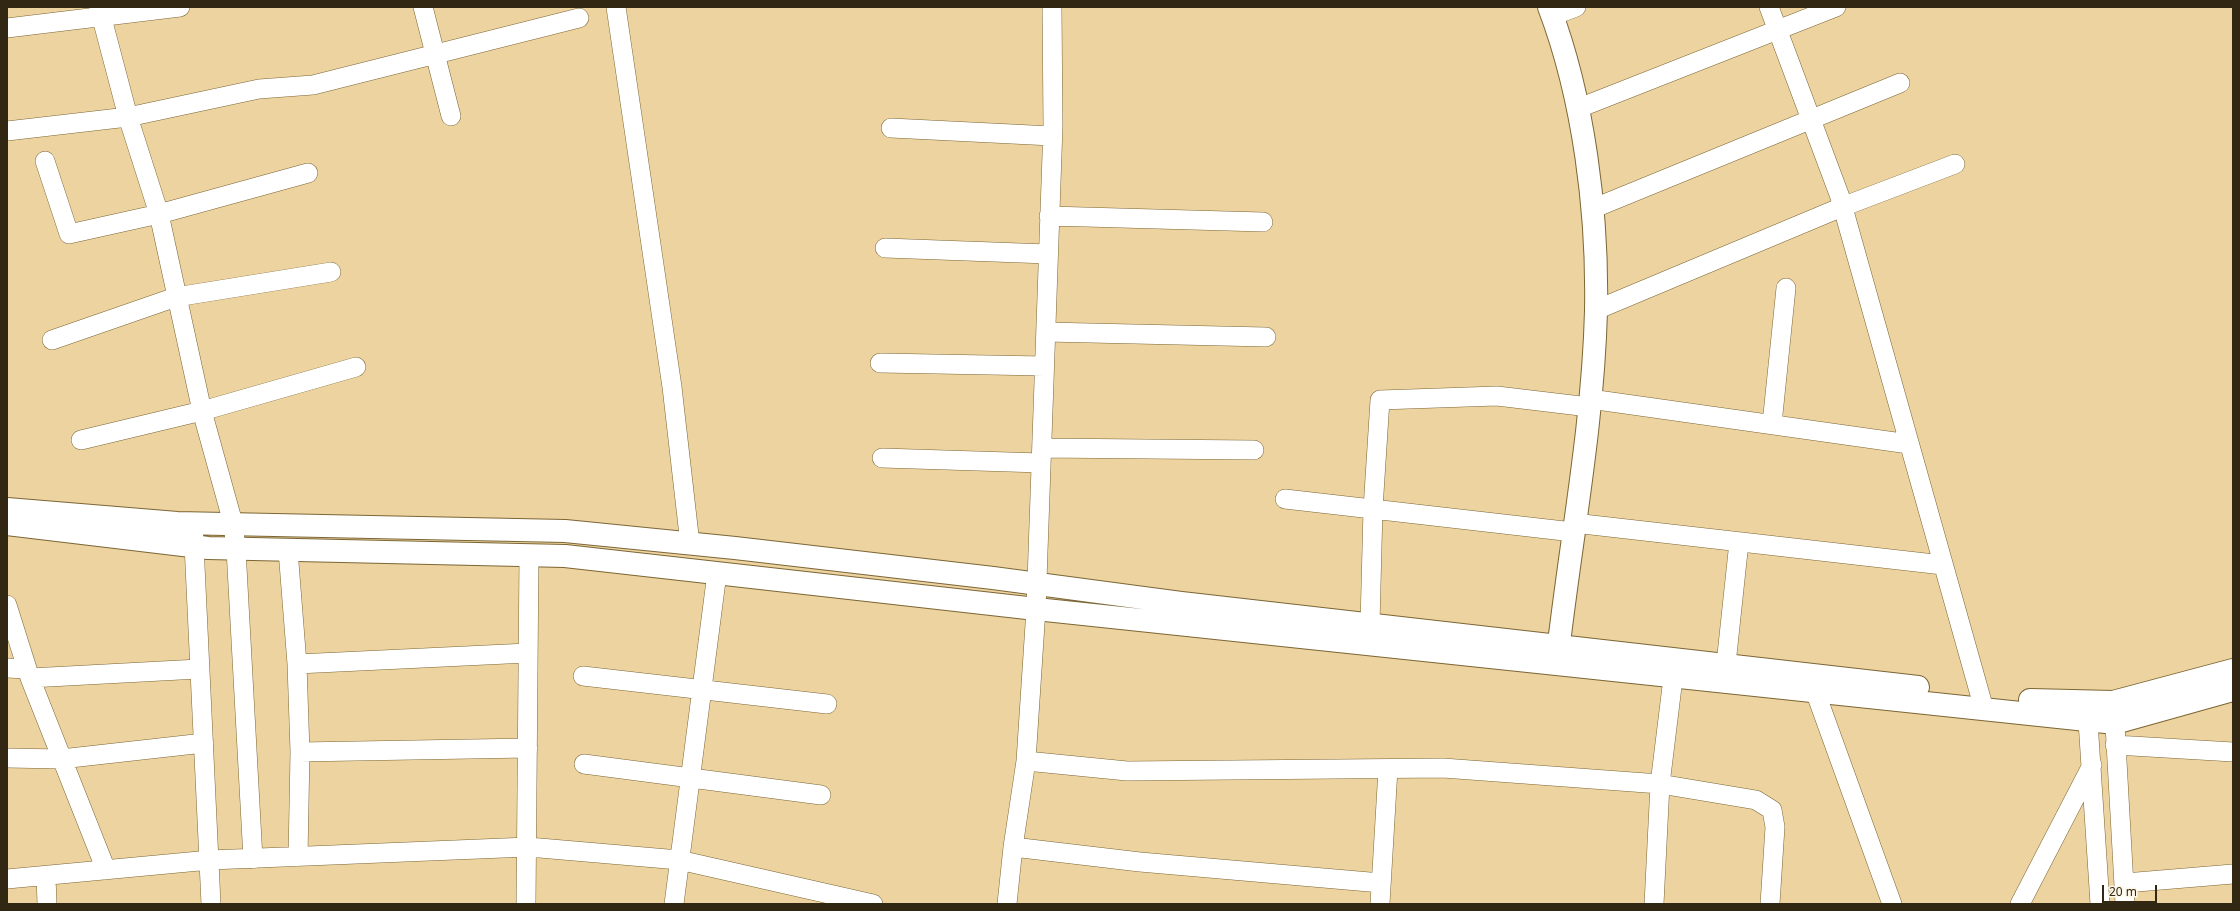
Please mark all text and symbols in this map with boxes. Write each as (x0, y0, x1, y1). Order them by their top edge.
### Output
scale bar (2104, 877, 2159, 903)
text: 20 m (2109, 883, 2137, 900)

